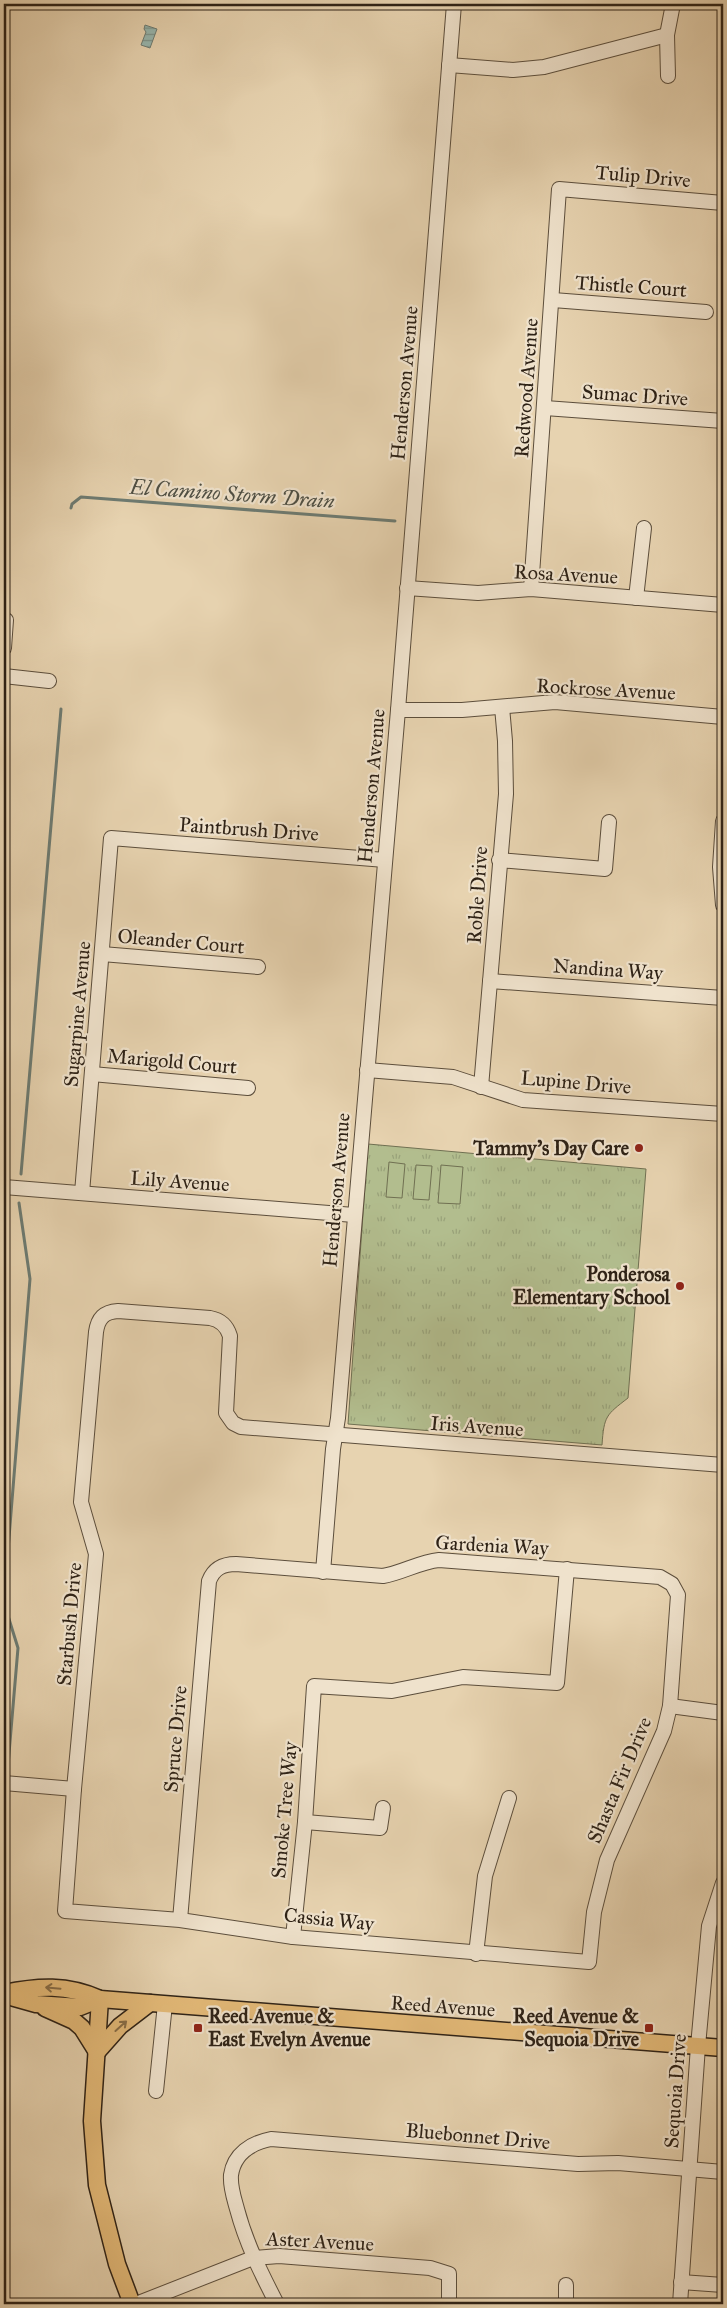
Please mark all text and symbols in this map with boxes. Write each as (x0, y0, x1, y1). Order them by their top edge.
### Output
street label: Tulip Drive (594, 160, 692, 192)
street label: Thistle Court (574, 270, 688, 302)
street label: Henderson Avenue (385, 305, 423, 461)
street label: Redwood Avenue (509, 317, 543, 459)
street label: Sumac Drive (581, 379, 689, 411)
water label: El Camino Storm Drain (128, 474, 335, 514)
street label: Rosa Avenue (513, 559, 619, 589)
street label: Rockrose Avenue (536, 673, 676, 705)
street label: Henderson Avenue (352, 708, 390, 864)
street label: Paintbrush Drive (178, 812, 320, 846)
street label: Roble Drive (462, 845, 492, 945)
street label: Oleander Court (116, 923, 246, 959)
street label: Sugarpine Avenue (59, 940, 96, 1088)
street label: Nandina Way (552, 953, 665, 985)
street label: Marigold Court (106, 1043, 238, 1080)
street label: Lupine Drive (520, 1065, 632, 1099)
street label: Henderson Avenue (317, 1112, 355, 1268)
place label: Tammy's Day Care (472, 1136, 630, 1161)
marker: Tammy's Day Care (633, 1142, 645, 1154)
street label: Lily Avenue (130, 1166, 230, 1196)
place label: Ponderosa Elementary School (513, 1262, 671, 1310)
marker: Ponderosa Elementary School (674, 1280, 686, 1292)
street label: Iris Avenue (430, 1411, 524, 1441)
street label: Gardenia Way (435, 1530, 550, 1560)
street label: Starbush Drive (52, 1561, 86, 1687)
street label: Spruce Drive (158, 1685, 192, 1793)
street label: Shasta Fir Drive (582, 1713, 656, 1847)
street label: Smoke Tree Way (266, 1740, 302, 1879)
street label: Cassia Way (283, 1902, 376, 1936)
one-way arrow (45, 1983, 61, 1993)
street label: Reed Avenue (390, 1990, 496, 2022)
place label: Reed Avenue & East Evelyn Avenue (208, 2004, 371, 2052)
place label: Reed Avenue & Sequoia Drive (513, 2004, 640, 2052)
one-way arrow (115, 2020, 128, 2031)
marker: Reed Avenue & East Evelyn Avenue (192, 2022, 204, 2034)
marker: Reed Avenue & Sequoia Drive (643, 2022, 655, 2034)
street label: Sequoia Drive (659, 2033, 692, 2149)
street label: Bluebonnet Drive (405, 2118, 551, 2154)
street label: Aster Avenue (264, 2226, 375, 2256)

